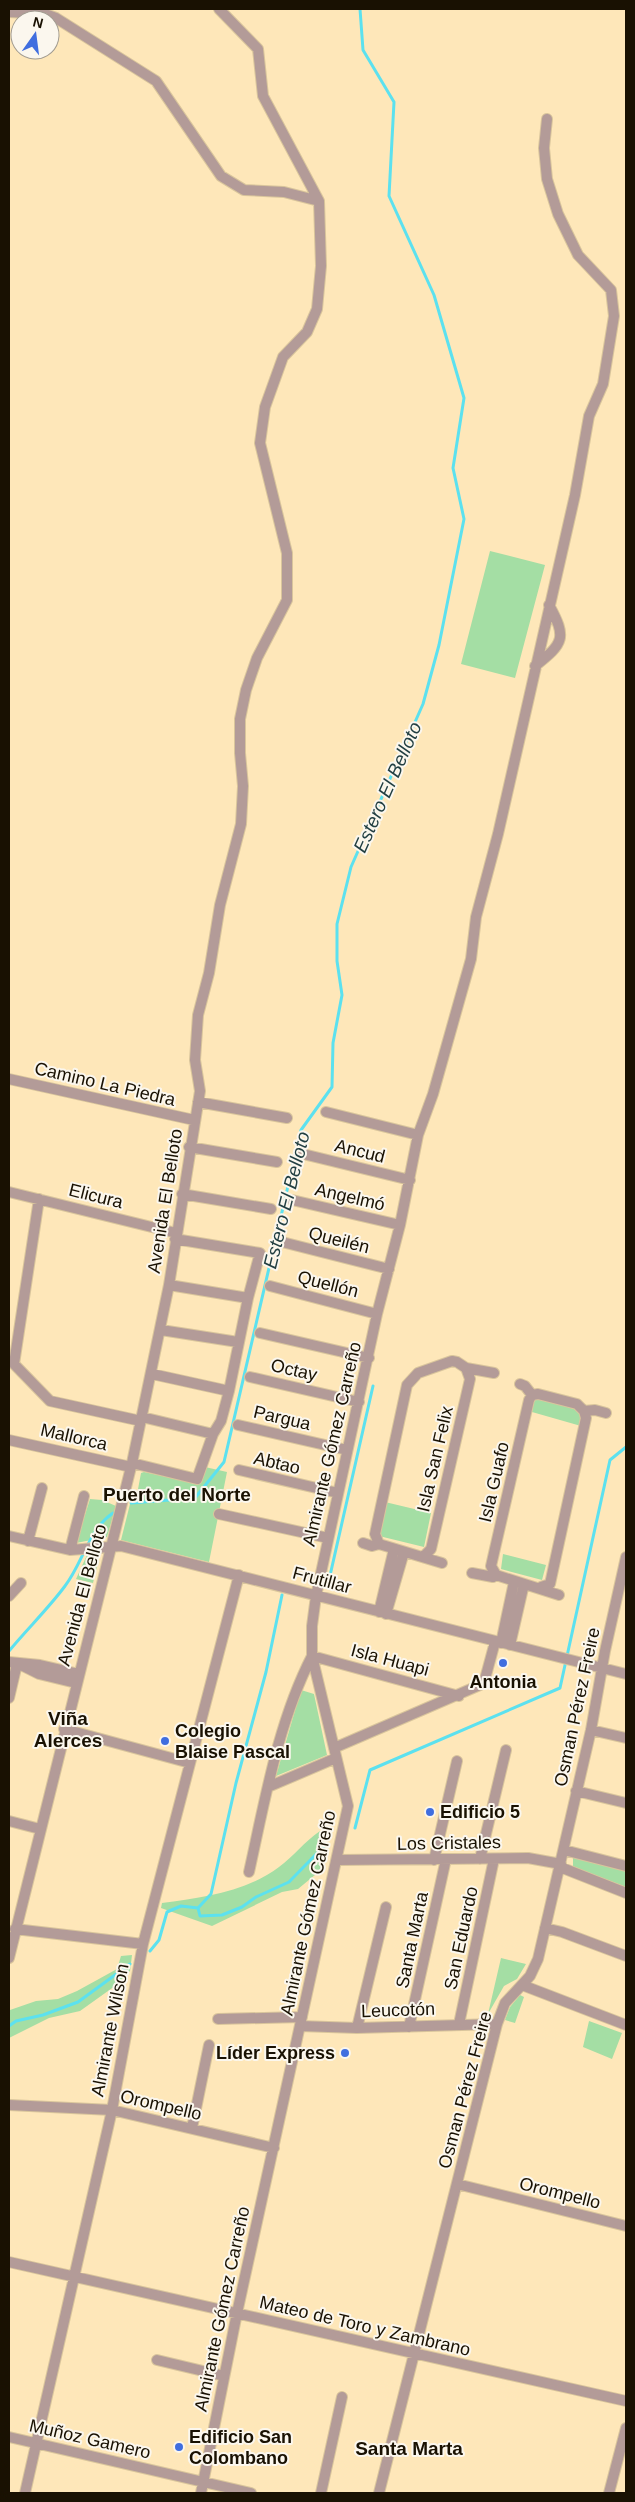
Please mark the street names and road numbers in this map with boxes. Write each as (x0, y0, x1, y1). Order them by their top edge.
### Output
street label: Camino La Piedra (33, 1058, 178, 1110)
street label: Avenida El Belloto (144, 1127, 186, 1275)
street label: Ancud (333, 1135, 387, 1167)
street label: Angelmó (313, 1179, 387, 1215)
street label: Elicura (67, 1180, 126, 1213)
street label: Queilén (306, 1223, 372, 1257)
street label: Quellón (295, 1267, 361, 1301)
street label: Almirante Gómez Carreño (299, 1340, 365, 1548)
street label: Octay (269, 1355, 319, 1385)
street label: Pargua (251, 1402, 313, 1434)
street label: Isla San Felix (413, 1404, 457, 1514)
street label: Mallorca (39, 1420, 110, 1455)
street label: Isla Guafo (475, 1440, 513, 1524)
street label: Abtao (252, 1448, 302, 1478)
street label: Avenida El Belloto (53, 1522, 111, 1668)
street label: Frutillar (290, 1563, 354, 1597)
street label: Osman Pérez Freire (550, 1626, 604, 1788)
street label: Isla Huapi (349, 1640, 431, 1680)
street label: Almirante Gómez Carreño (276, 1809, 340, 2017)
street label: Los Cristales (397, 1832, 501, 1854)
street label: San Eduardo (440, 1885, 482, 1991)
street label: Santa Marta (392, 1889, 432, 1990)
street label: Almirante Wilson (87, 1962, 133, 2098)
street label: Leucotón (361, 1999, 435, 2021)
street label: Osman Pérez Freire (434, 2009, 496, 2171)
street label: Orompello (118, 2086, 204, 2124)
street label: Orompello (517, 2173, 603, 2213)
street label: Almirante Gómez Carreño (190, 2205, 254, 2413)
street label: Mateo de Toro y Zambrano (258, 2292, 472, 2360)
street label: Muñoz Gamero (27, 2415, 153, 2463)

